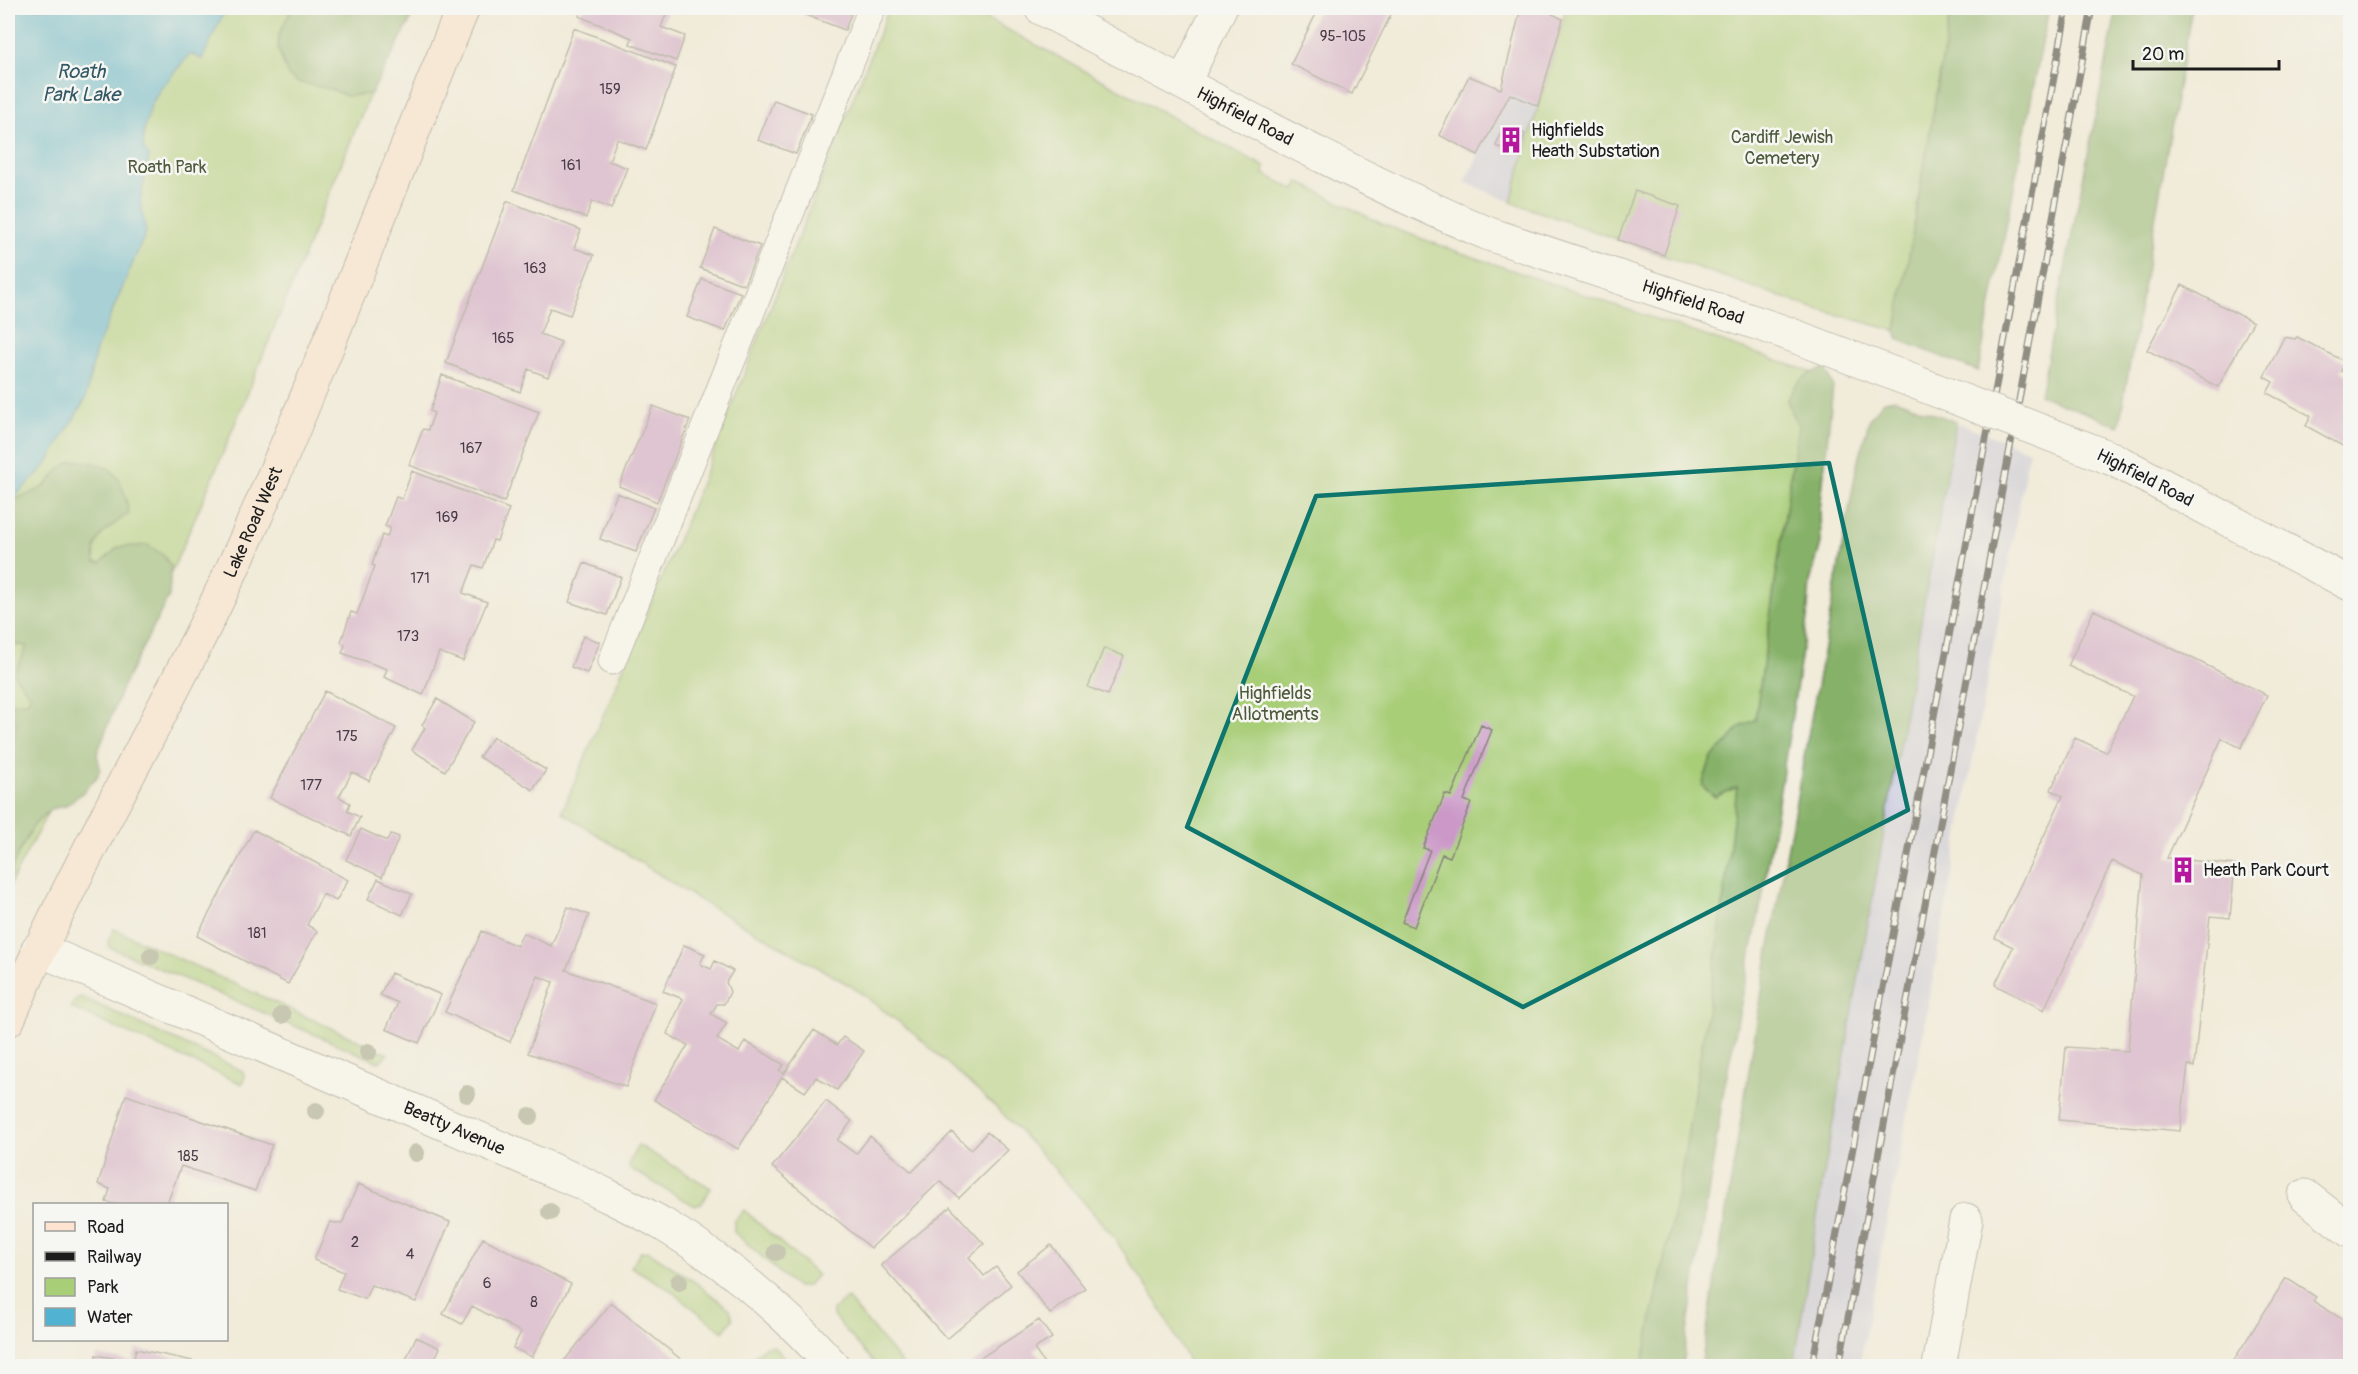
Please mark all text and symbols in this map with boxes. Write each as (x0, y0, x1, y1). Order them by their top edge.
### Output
house number: 95-105 (1320, 27, 1366, 46)
scale bar (2133, 33, 2278, 71)
text: 20 m (2142, 43, 2184, 66)
water label: Roath Park Lake (42, 59, 122, 107)
house number: 159 (599, 80, 621, 99)
street label: Highfield Road (1193, 81, 1297, 151)
place label: Highfields Heath Substation (1531, 119, 1660, 163)
building icon: Highfields Heath Substation (1496, 125, 1526, 155)
park label: Cardiff Jewish Cemetery (1731, 126, 1833, 170)
park label: Roath Park (127, 156, 207, 179)
house number: 161 (561, 156, 581, 175)
house number: 163 (524, 259, 546, 278)
street label: Highfield Road (1639, 274, 1747, 329)
house number: 165 (492, 329, 514, 348)
house number: 167 (460, 439, 482, 458)
street label: Highfield Road (2093, 444, 2197, 512)
street label: Lake Road West (218, 462, 288, 582)
house number: 169 (436, 508, 458, 527)
house number: 171 (410, 569, 430, 588)
house number: 173 (397, 627, 419, 646)
park label: Highfields Allotments (1232, 682, 1318, 726)
house number: 175 (336, 727, 358, 746)
house number: 177 (300, 776, 322, 795)
building icon: Heath Park Court (2168, 855, 2198, 885)
place label: Heath Park Court (2203, 859, 2330, 882)
house number: 181 (247, 924, 267, 943)
street label: Beatty Avenue (400, 1096, 509, 1160)
house number: 185 (177, 1147, 199, 1166)
legend (33, 1203, 228, 1341)
text: Road (87, 1216, 124, 1239)
house number: 2 (351, 1233, 359, 1252)
house number: 4 (406, 1245, 415, 1264)
text: Railway (87, 1246, 142, 1269)
house number: 6 (483, 1274, 491, 1293)
text: Park (87, 1276, 119, 1299)
house number: 8 (530, 1293, 538, 1312)
text: Water (87, 1306, 133, 1329)

